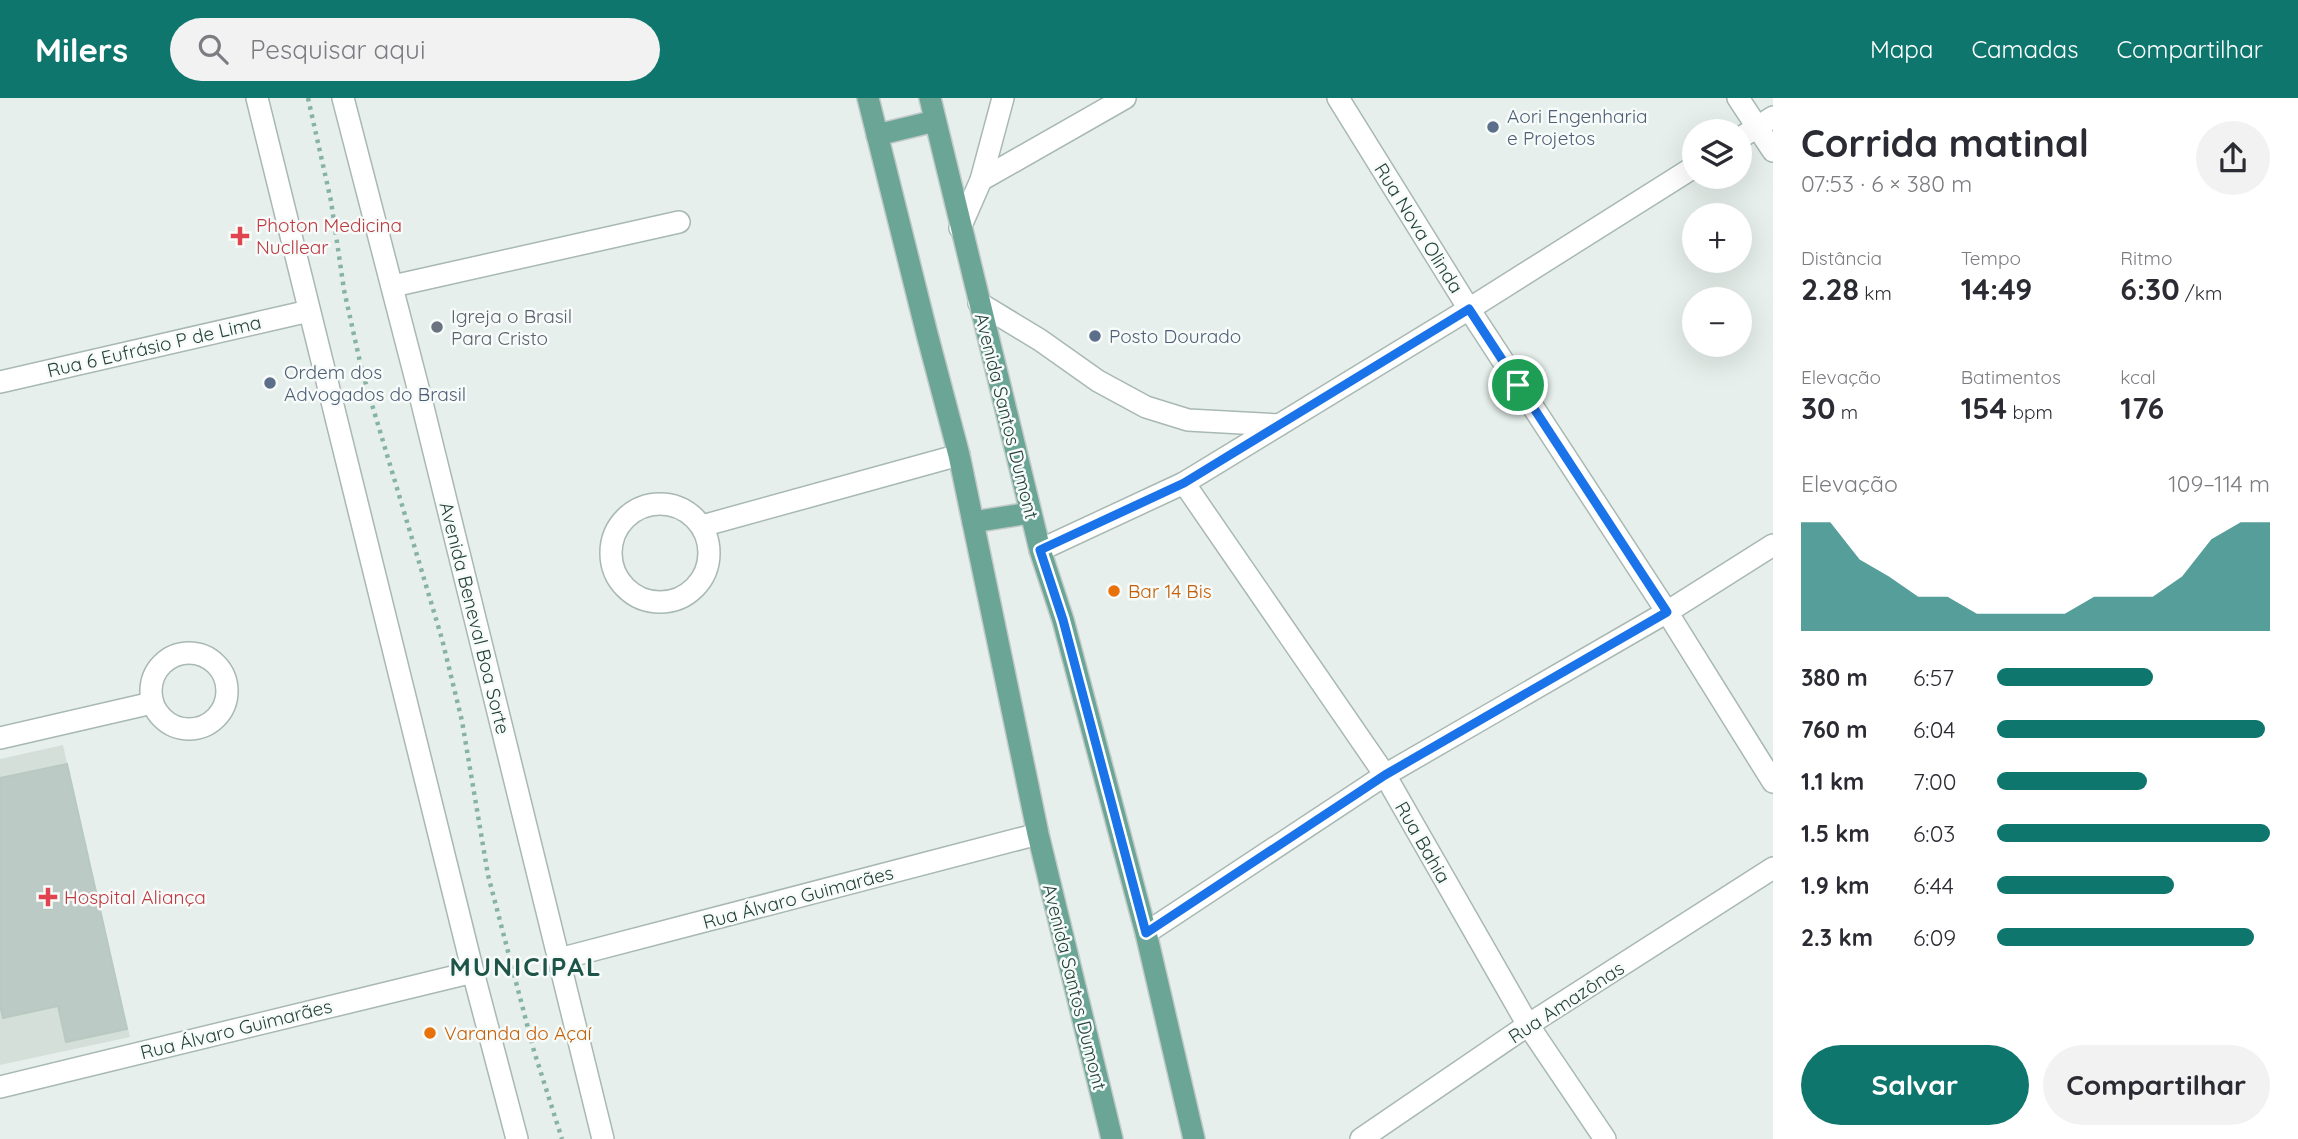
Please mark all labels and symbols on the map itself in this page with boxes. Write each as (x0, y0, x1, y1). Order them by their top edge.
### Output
place label: Aori Engenharia e Projetos (1507, 104, 1648, 150)
marker: Aori Engenharia e Projetos (1485, 119, 1501, 135)
street label: Rua Nova Olinda (1369, 158, 1469, 298)
place label: Photon Medicina Nucllear (256, 213, 402, 259)
marker: Photon Medicina Nucllear (230, 226, 250, 246)
place label: Igreja o Brasil Para Cristo (451, 304, 572, 350)
street label: Rua 6 Eufrásio P de Lima (45, 310, 263, 382)
street label: Avenida Santos Dumont (970, 310, 1044, 522)
marker: Igreja o Brasil Para Cristo (429, 319, 445, 335)
place label: Posto Dourado (1109, 324, 1241, 348)
marker: Posto Dourado (1087, 328, 1103, 344)
pin (1488, 355, 1548, 415)
place label: Ordem dos Advogados do Brasil (284, 360, 466, 406)
marker: Ordem dos Advogados do Brasil (262, 375, 278, 391)
street label: Avenida Beneval Boa Sorte (434, 499, 516, 737)
place label: Bar 14 Bis (1128, 579, 1212, 603)
marker: Bar 14 Bis (1106, 583, 1122, 599)
street label: Rua Bahia (1390, 797, 1456, 887)
street label: Rua Álvaro Guimarães (700, 860, 896, 934)
street label: Avenida Santos Dumont (1038, 881, 1112, 1093)
place label: Hospital Aliança (64, 885, 206, 909)
marker: Hospital Aliança (38, 887, 58, 907)
district label: MUNICIPAL (449, 950, 603, 983)
street label: Rua Amazônas (1504, 956, 1628, 1048)
street label: Rua Álvaro Guimarães (138, 994, 334, 1064)
place label: Varanda do Açaí (444, 1021, 593, 1045)
marker: Varanda do Açaí (422, 1025, 438, 1041)

